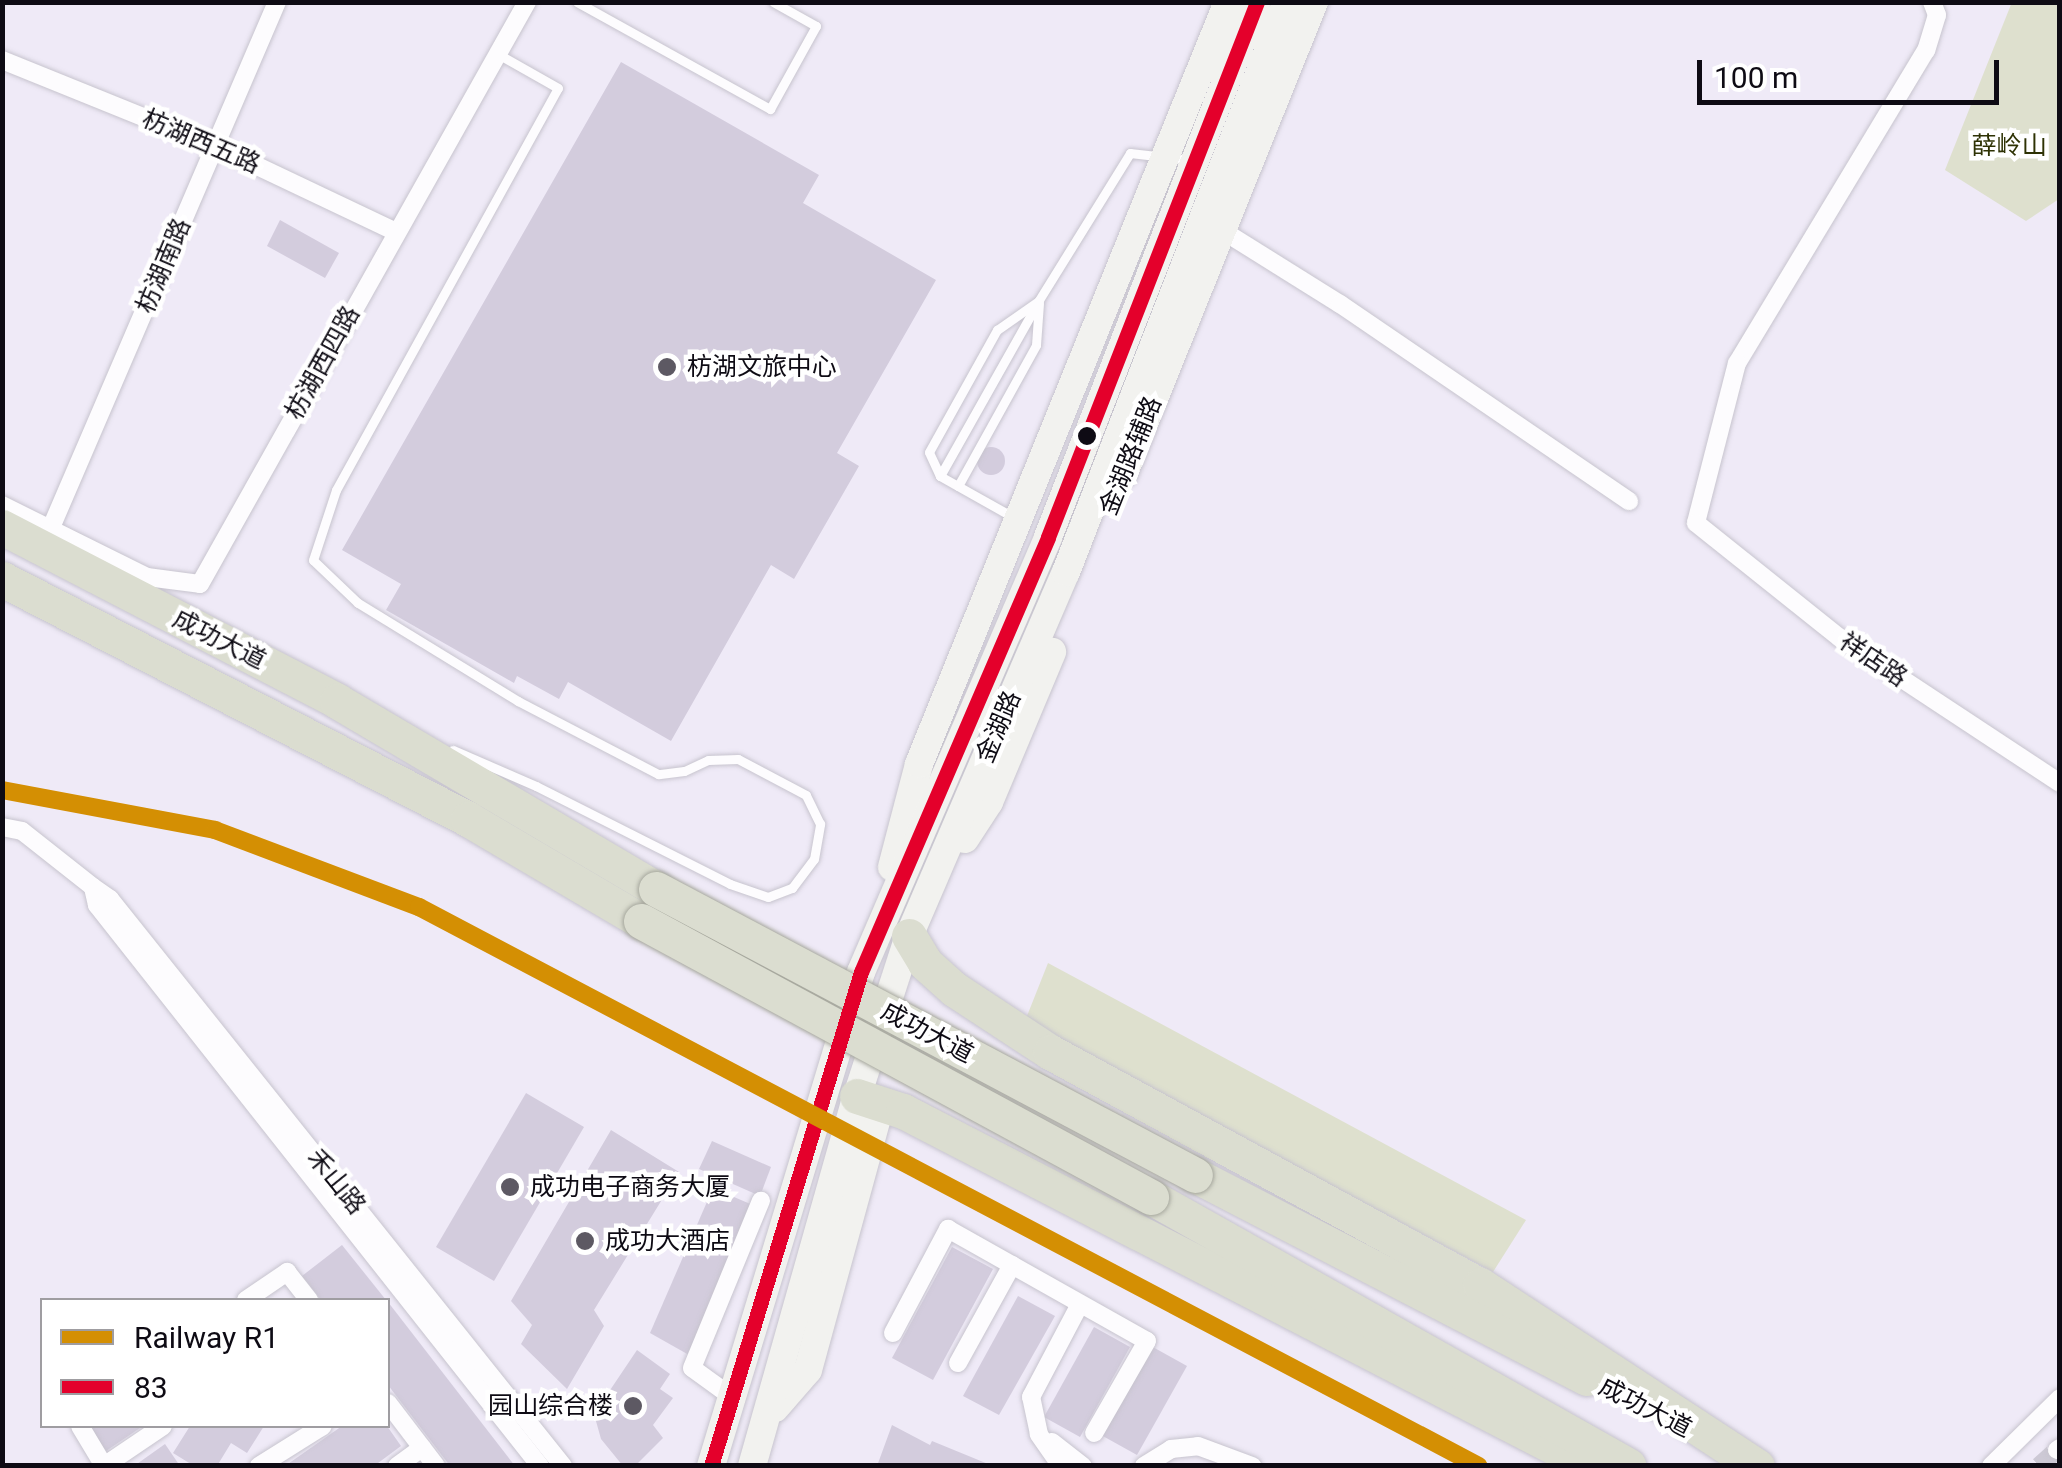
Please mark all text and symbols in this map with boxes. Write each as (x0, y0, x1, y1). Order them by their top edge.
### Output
scale bar (1702, 40, 2004, 102)
text: 100 m (1714, 60, 1798, 95)
street label: 枋湖西五路 (138, 104, 264, 180)
park label: 薛岭山 (1972, 131, 2046, 161)
street label: 枋湖南路 (131, 214, 197, 318)
street label: 枋湖西四路 (280, 301, 366, 425)
place label: 枋湖文旅中心 (687, 352, 837, 382)
marker: 枋湖文旅中心 (656, 356, 678, 378)
street label: 金湖路辅路 (1094, 392, 1168, 520)
unlabelled marker (1077, 426, 1097, 446)
street label: 成功大道 (168, 604, 270, 676)
street label: 祥店路 (1834, 627, 1912, 693)
street label: 金湖路 (971, 687, 1027, 767)
street label: 成功大道 (876, 996, 978, 1070)
street label: 禾山路 (301, 1143, 371, 1221)
place label: 成功电子商务大厦 (530, 1172, 730, 1202)
marker: 成功电子商务大厦 (499, 1176, 521, 1198)
place label: 成功大酒店 (605, 1226, 730, 1256)
marker: 成功大酒店 (574, 1230, 596, 1252)
legend (40, 1298, 390, 1428)
text: Railway R1 (134, 1320, 279, 1355)
text: 83 (134, 1370, 168, 1405)
street label: 成功大道 (1594, 1372, 1696, 1444)
place label: 园山综合楼 (488, 1391, 613, 1421)
marker: 园山综合楼 (622, 1395, 644, 1417)

